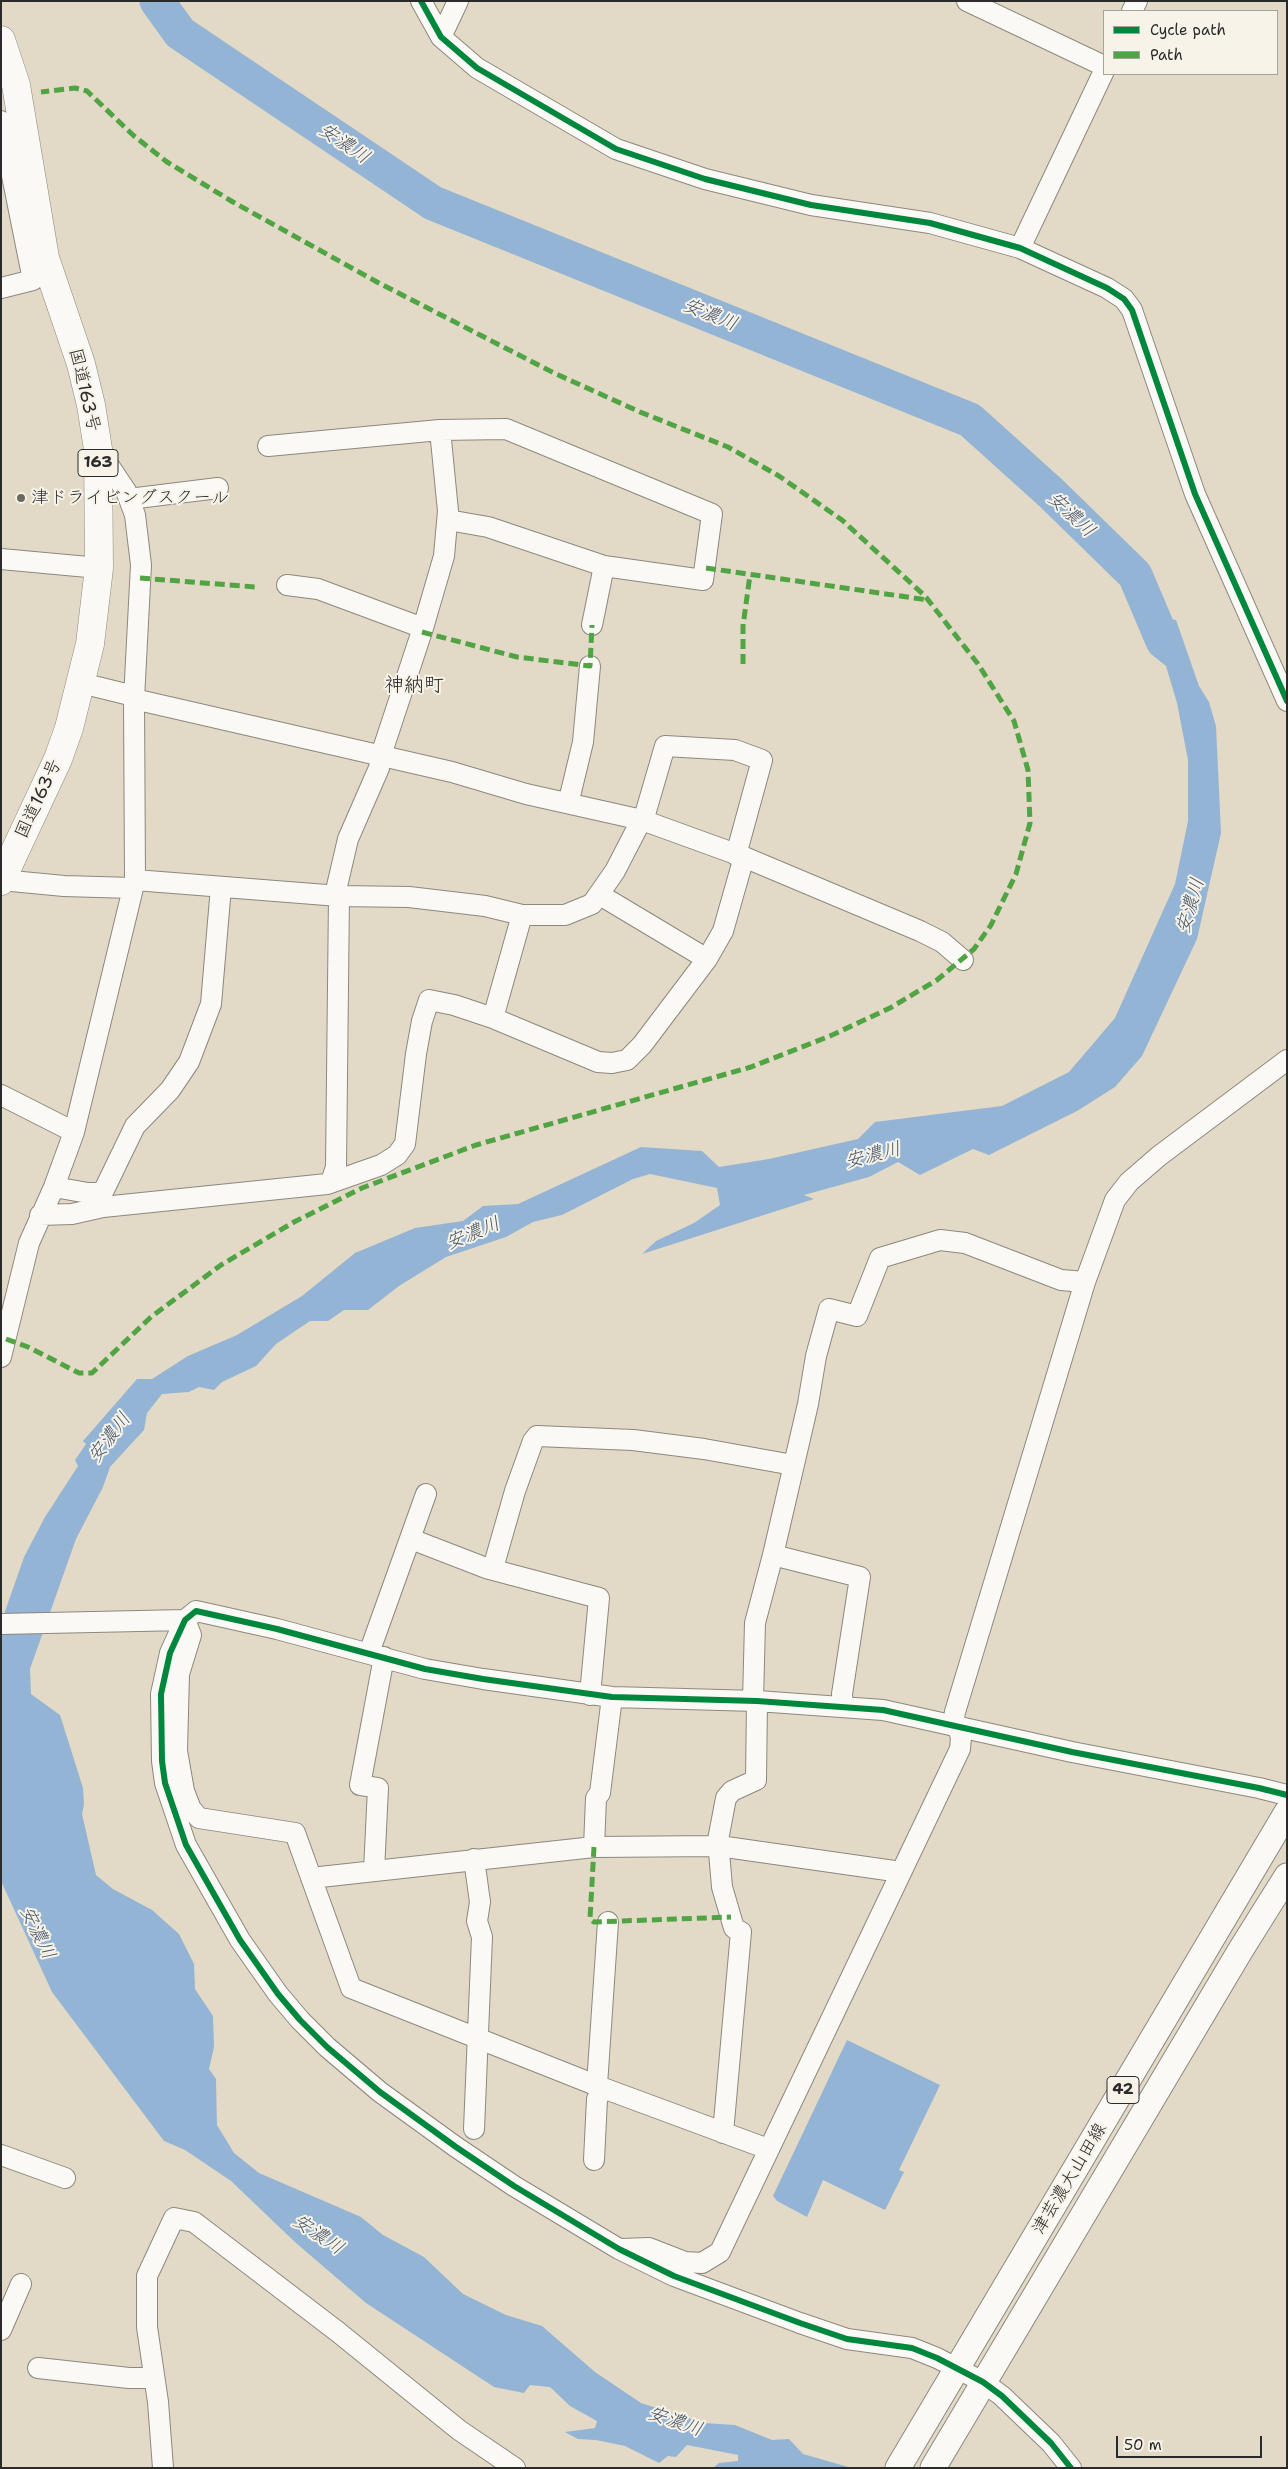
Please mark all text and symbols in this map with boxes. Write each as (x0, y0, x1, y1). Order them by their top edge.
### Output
legend (1103, 10, 1278, 75)
text: Cycle path (1150, 20, 1226, 40)
text: Path (1150, 45, 1183, 65)
water label: 安濃川 (314, 119, 374, 169)
water label: 安濃川 (679, 294, 741, 336)
street label: 国道163号 (64, 346, 104, 434)
road number: 163 (78, 449, 118, 476)
place label: 津ドライビングスクール (31, 487, 229, 509)
water label: 安濃川 (1042, 487, 1100, 543)
marker: 津ドライビングスクール (15, 492, 27, 504)
district label: 神納町 (384, 674, 444, 698)
street label: 国道163号 (11, 756, 67, 842)
water label: 安濃川 (1172, 875, 1210, 937)
water label: 安濃川 (843, 1138, 903, 1174)
water label: 安濃川 (442, 1213, 504, 1255)
water label: 安濃川 (84, 1408, 136, 1468)
water label: 安濃川 (14, 1902, 60, 1964)
road number: 42 (1107, 2076, 1139, 2104)
street label: 津芸濃大山田線 (1028, 2119, 1112, 2239)
water label: 安濃川 (288, 2210, 348, 2260)
water label: 安濃川 (644, 2402, 706, 2442)
scale bar (1118, 2426, 1264, 2458)
text: 50 m (1124, 2435, 1162, 2455)

